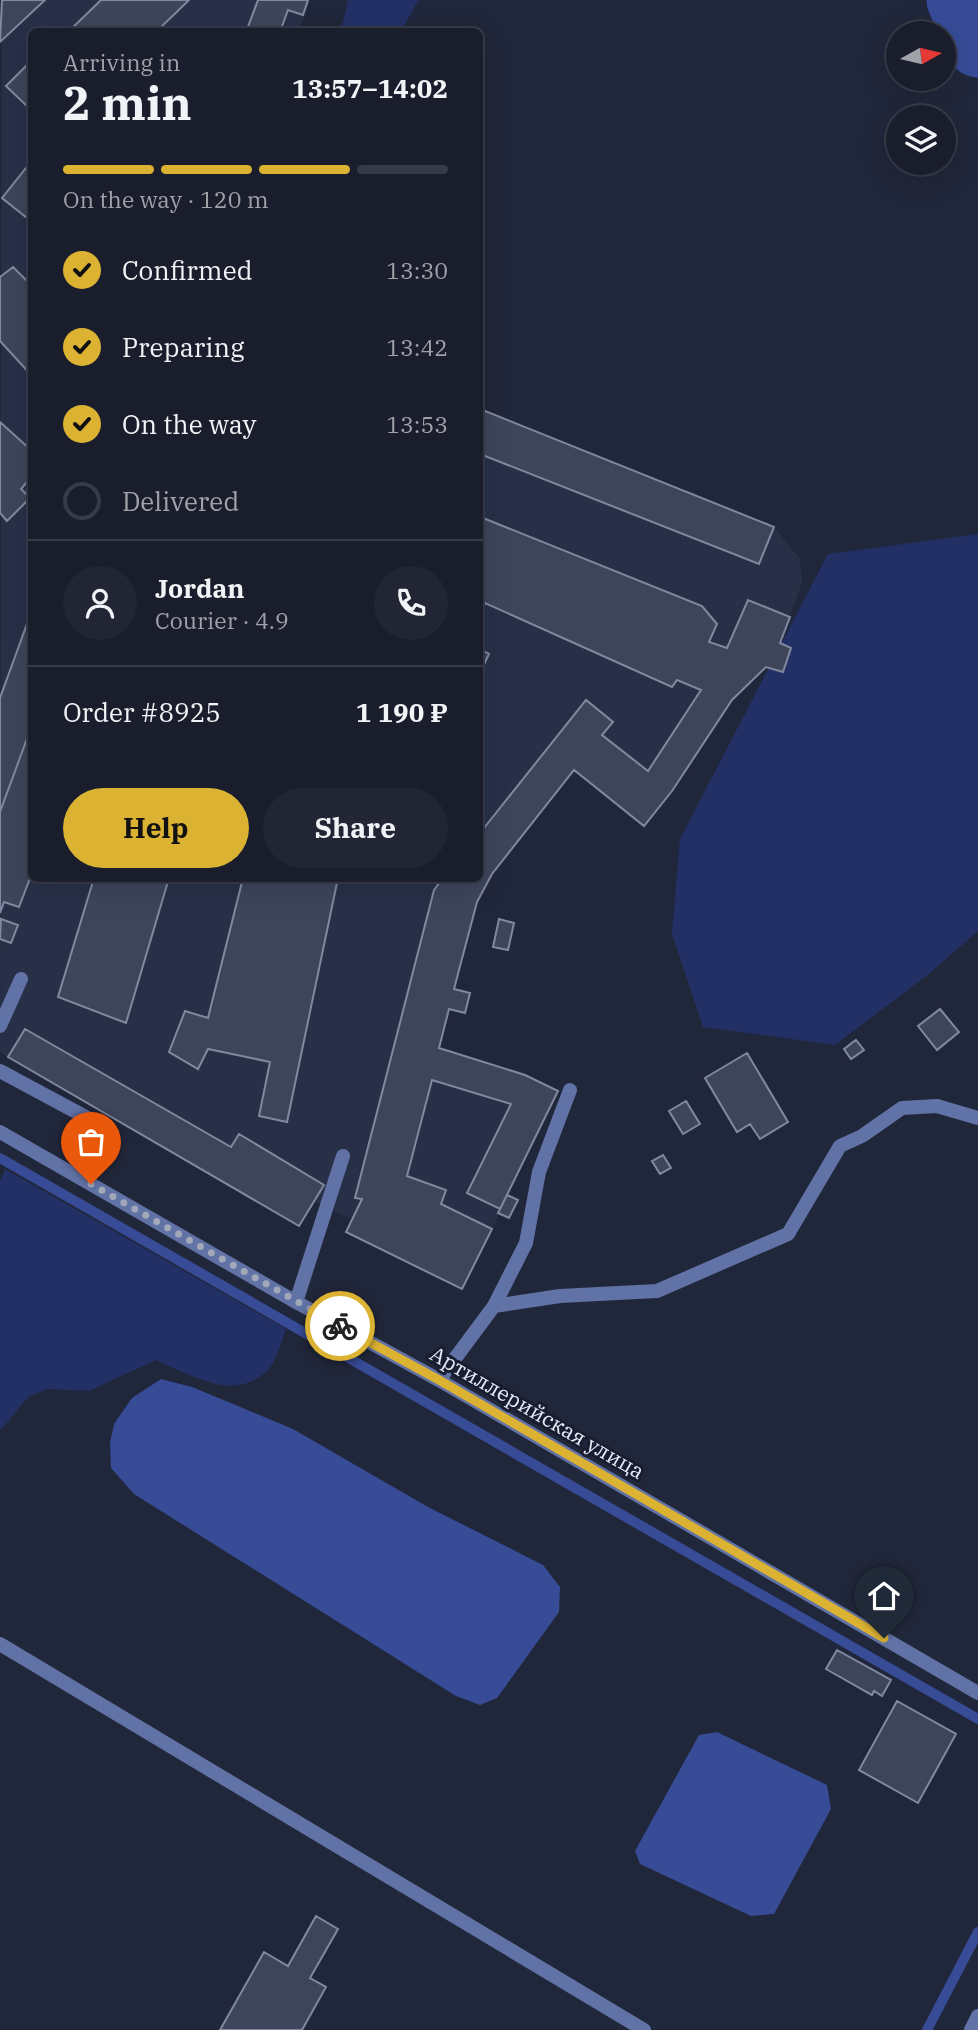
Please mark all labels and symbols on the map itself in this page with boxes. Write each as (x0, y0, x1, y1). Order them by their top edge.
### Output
north arrow (886, 21, 956, 91)
pin (61, 1112, 121, 1184)
courier (305, 1291, 375, 1361)
street label: Артиллерийская улица (425, 1339, 650, 1485)
pin (854, 1566, 914, 1638)

